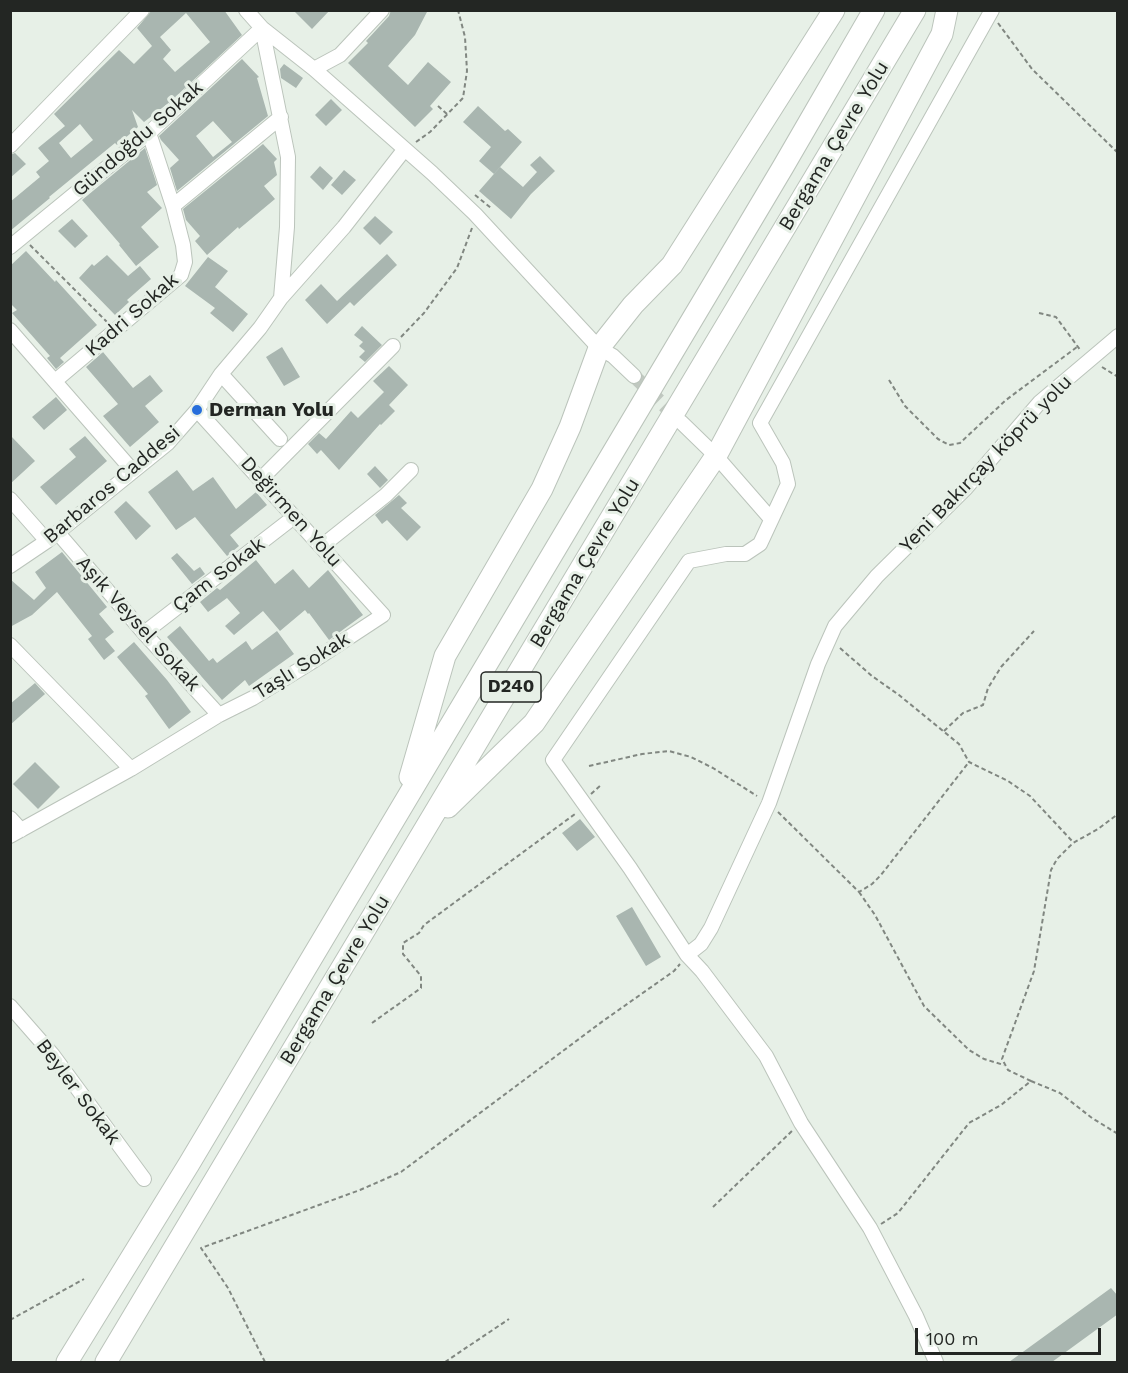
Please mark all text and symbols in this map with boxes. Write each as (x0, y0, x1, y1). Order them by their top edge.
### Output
street label: Bergama Çevre Yolu (774, 57, 894, 235)
street label: Gündoğdu Sokak (68, 76, 208, 202)
street label: Kadri Sokak (80, 268, 184, 362)
street label: Yeni Bakırçay köprü yolu (895, 370, 1077, 558)
place label: Derman Yolu (209, 398, 334, 422)
marker: Derman Yolu (190, 403, 204, 417)
street label: Barbaros Caddesi (39, 421, 185, 549)
street label: Değirmen Yolu (235, 452, 347, 572)
street label: Bergama Çevre Yolu (525, 474, 645, 652)
street label: Çam Sokak (168, 532, 270, 618)
street label: Aşık Veysel Sokak (71, 551, 205, 697)
street label: Taşlı Sokak (250, 627, 354, 705)
road number: D240 (481, 672, 541, 702)
street label: Bergama Çevre Yolu (275, 891, 395, 1069)
street label: Beyler Sokak (31, 1035, 125, 1149)
scale bar (918, 1316, 1104, 1354)
text: 100 m (926, 1328, 979, 1349)

